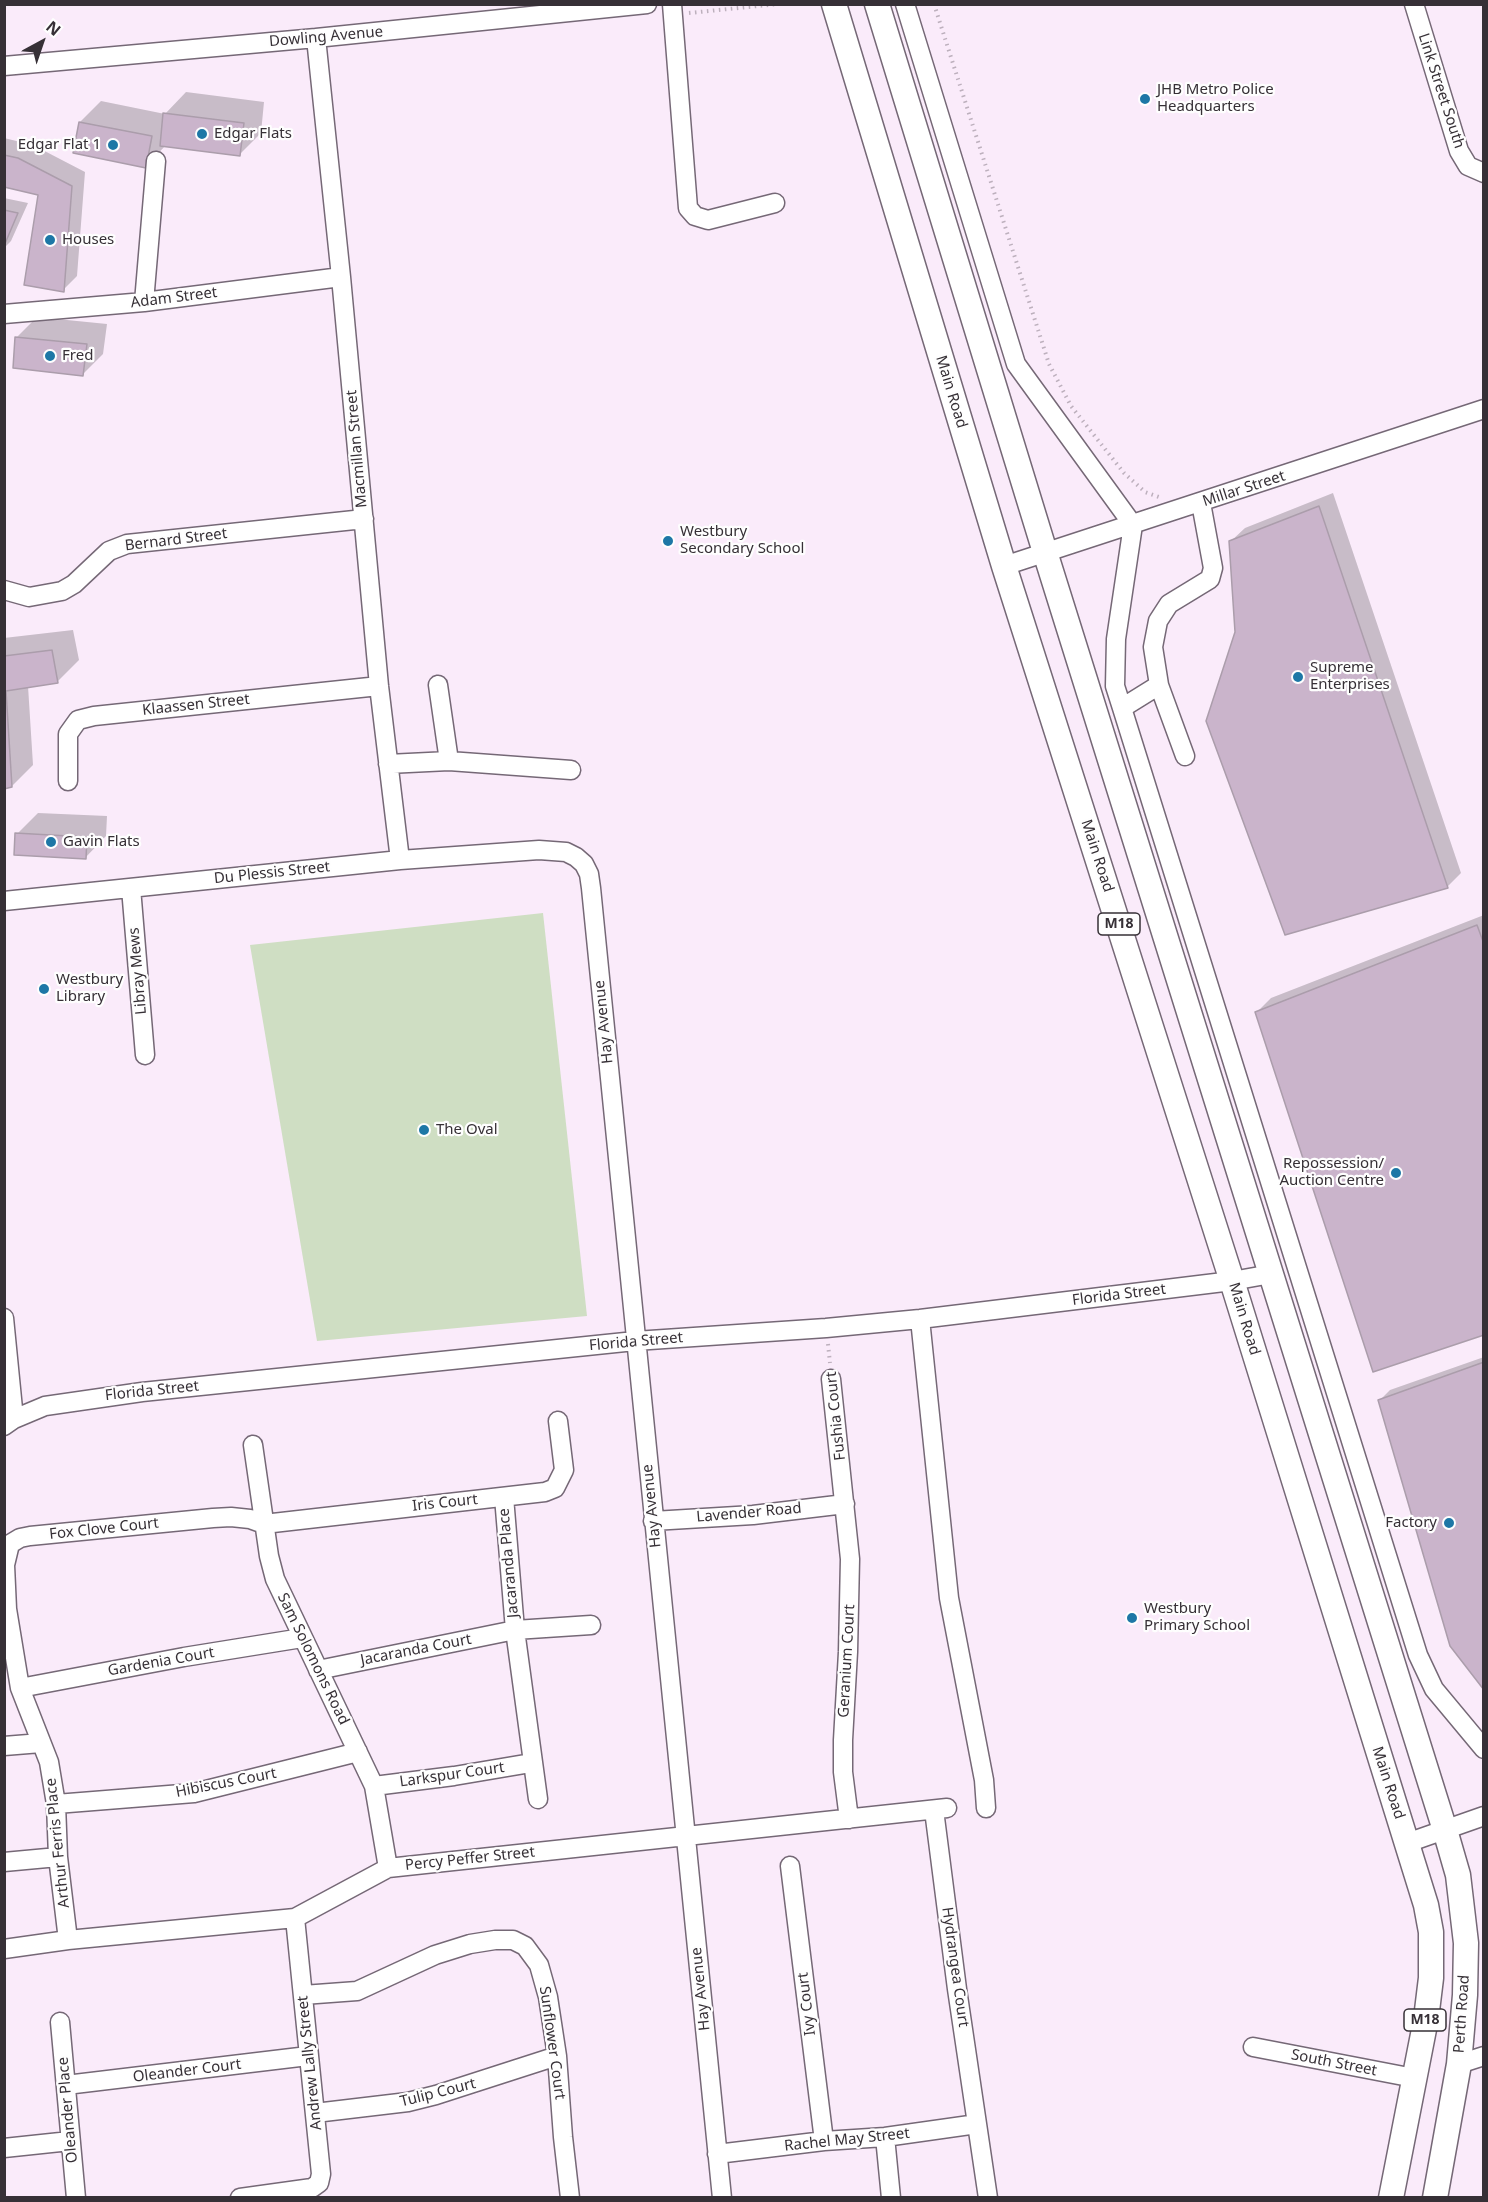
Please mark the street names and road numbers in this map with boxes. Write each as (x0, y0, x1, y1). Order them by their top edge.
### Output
street label: Dowling Avenue (268, 23, 384, 51)
street label: Link Street South (1414, 31, 1468, 151)
street label: Adam Street (130, 284, 218, 312)
street label: Main Road (931, 353, 971, 431)
street label: Macmillan Street (343, 389, 371, 509)
street label: Millar Street (1201, 467, 1287, 511)
street label: Bernard Street (124, 525, 228, 555)
street label: Klaassen Street (141, 690, 251, 720)
street label: Main Road (1077, 818, 1117, 894)
street label: Du Plessis Street (213, 858, 331, 888)
road number: M18 (1098, 913, 1140, 935)
street label: Libray Mews (125, 927, 151, 1015)
street label: Hay Avenue (591, 979, 617, 1065)
street label: Florida Street (1071, 1280, 1167, 1310)
street label: Main Road (1224, 1280, 1264, 1358)
street label: Florida Street (588, 1329, 684, 1355)
street label: Fushia Court (822, 1371, 850, 1461)
street label: Florida Street (104, 1377, 200, 1405)
street label: Hay Avenue (639, 1463, 665, 1549)
street label: Iris Court (411, 1491, 479, 1515)
street label: Lavender Road (696, 1499, 802, 1527)
street label: Jacaranda Place (495, 1507, 523, 1619)
street label: Fox Clove Court (48, 1514, 160, 1544)
street label: Sam Solomons Road (273, 1590, 353, 1728)
street label: Geranium Court (835, 1604, 859, 1718)
street label: Jacaranda Court (359, 1630, 473, 1670)
street label: Gardenia Court (106, 1644, 216, 1680)
street label: Main Road (1368, 1745, 1408, 1821)
street label: Larkspur Court (398, 1759, 506, 1791)
street label: Hibiscus Court (174, 1764, 278, 1802)
street label: Arthur Ferris Place (42, 1777, 74, 1909)
street label: Percy Peffer Street (404, 1843, 536, 1875)
street label: Hydrangea Court (938, 1906, 972, 2028)
street label: Hay Avenue (688, 1946, 714, 2032)
street label: Ivy Court (794, 1971, 820, 2037)
street label: Perth Road (1450, 1974, 1474, 2054)
street label: Sunflower Court (535, 1985, 569, 2101)
street label: Andrew Lally Street (294, 1995, 326, 2131)
road number: M18 (1404, 2009, 1446, 2031)
street label: South Street (1290, 2046, 1378, 2080)
street label: Oleander Court (132, 2055, 242, 2087)
street label: Oleander Place (54, 2056, 82, 2164)
street label: Tulip Court (398, 2075, 478, 2111)
street label: Rachel May Street (783, 2124, 911, 2156)

